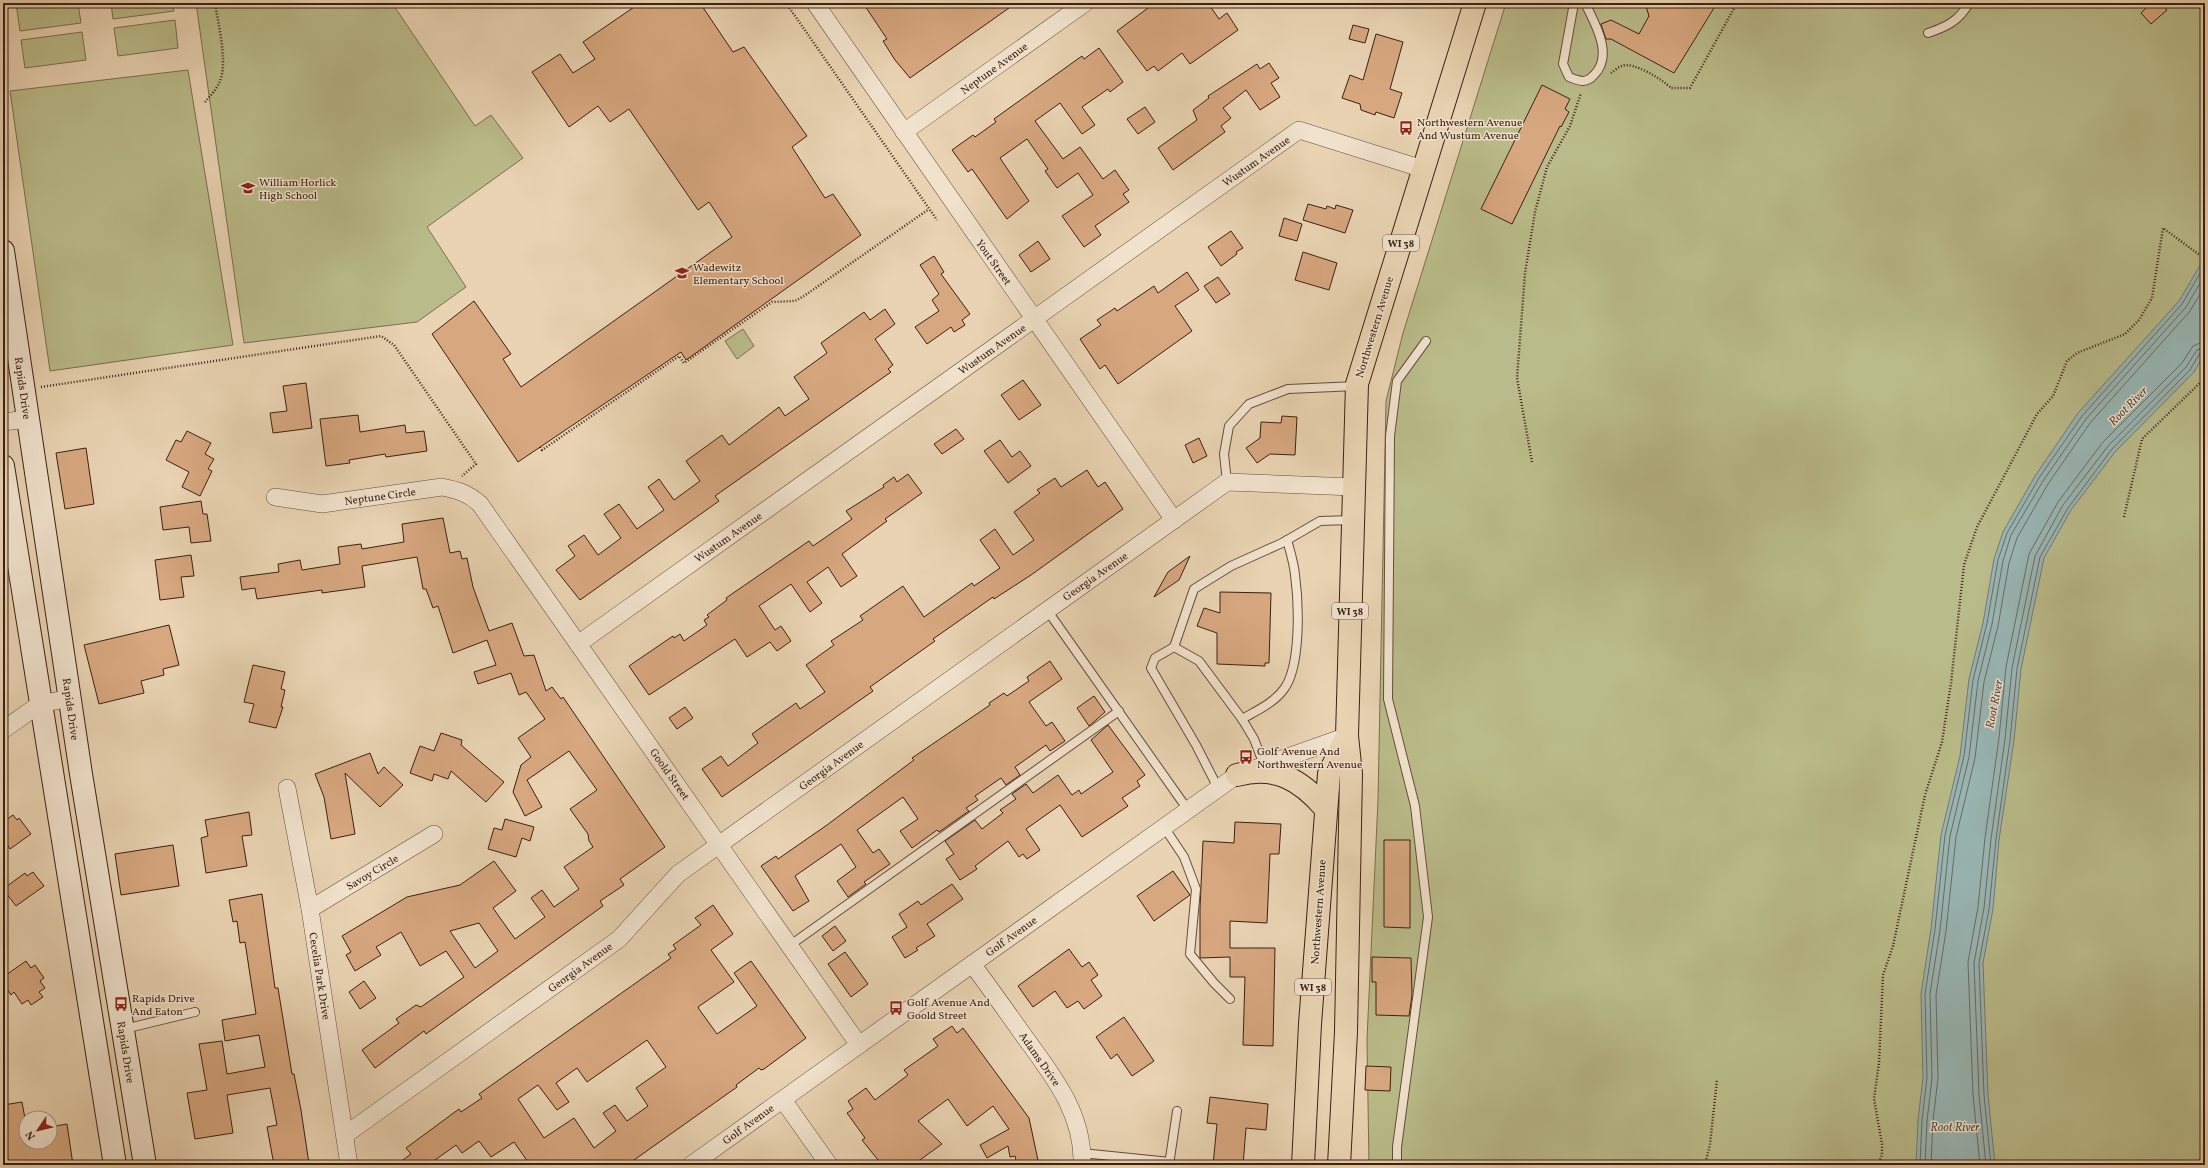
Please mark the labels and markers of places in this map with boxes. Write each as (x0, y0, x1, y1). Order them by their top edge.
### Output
place label: Northwestern Avenue And Wustum Avenue (1417, 116, 1522, 144)
bus stop icon: Northwestern Avenue And Wustum Avenue (1398, 120, 1414, 136)
place label: William Horlick High School (259, 176, 336, 204)
school or university icon: William Horlick High School (240, 180, 256, 196)
place label: Wadewitz Elementary School (693, 261, 784, 289)
school or university icon: Wadewitz Elementary School (674, 265, 690, 281)
place label: Golf Avenue And Northwestern Avenue (1257, 745, 1362, 773)
bus stop icon: Golf Avenue And Northwestern Avenue (1238, 749, 1254, 765)
place label: Rapids Drive And Eaton (132, 992, 195, 1020)
bus stop icon: Rapids Drive And Eaton (113, 996, 129, 1012)
place label: Golf Avenue And Goold Street (907, 996, 990, 1024)
bus stop icon: Golf Avenue And Goold Street (888, 1000, 904, 1016)

